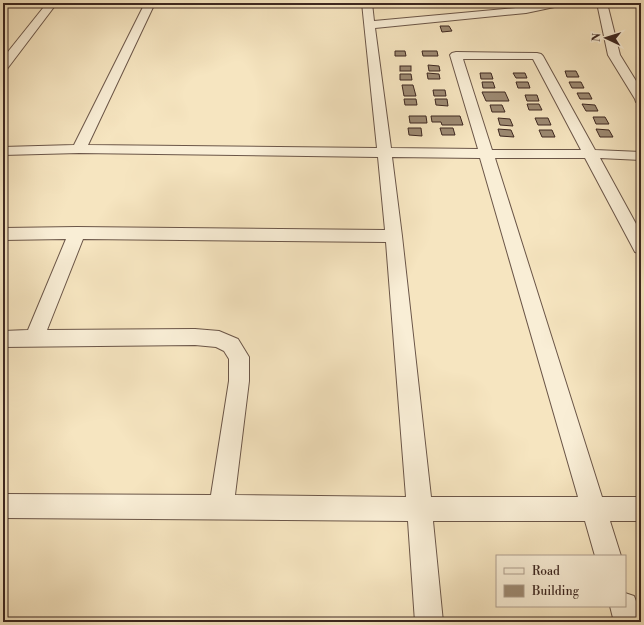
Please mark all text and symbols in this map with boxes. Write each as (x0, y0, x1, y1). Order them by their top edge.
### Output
north arrow (586, 18, 626, 58)
text: N (590, 32, 604, 42)
legend (496, 555, 626, 607)
text: Road (532, 564, 560, 579)
text: Building (531, 584, 580, 599)

